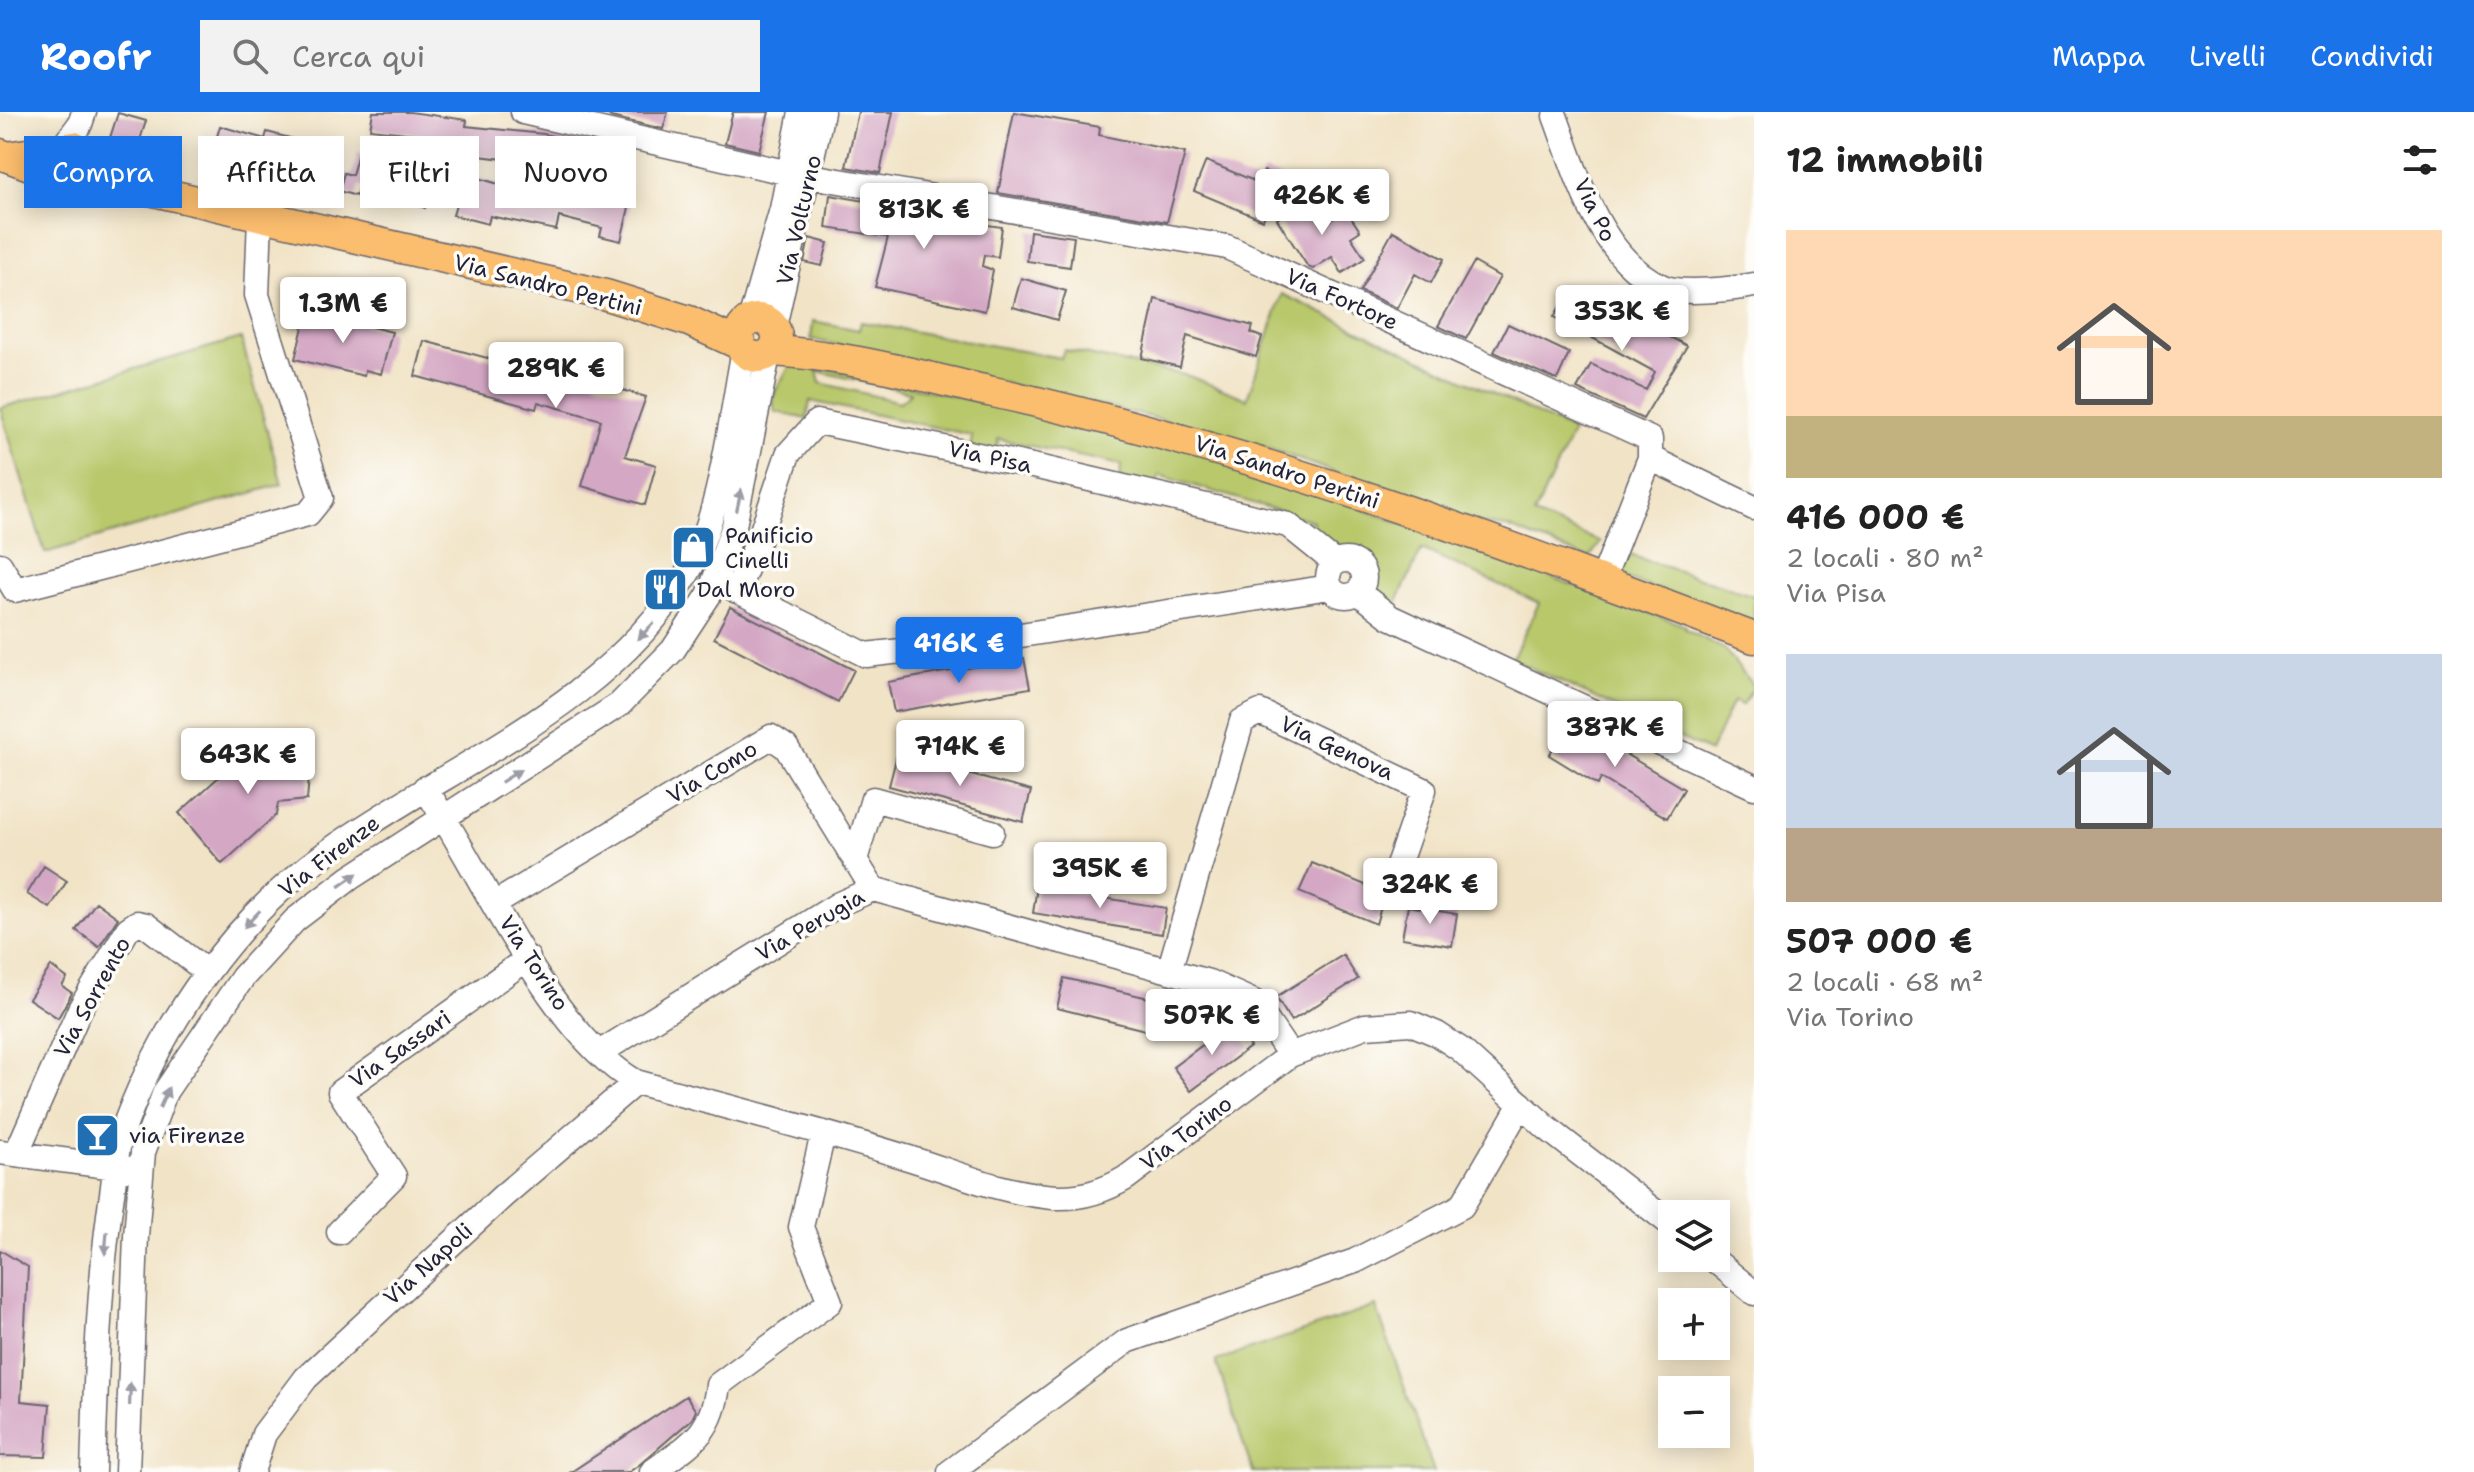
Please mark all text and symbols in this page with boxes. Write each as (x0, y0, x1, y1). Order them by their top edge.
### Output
search box (200, 20, 760, 92)
text: Roofr (40, 31, 152, 82)
icon: search (228, 34, 272, 78)
text: Cerca qui (292, 36, 425, 77)
text: Mappa (2052, 37, 2145, 75)
text: Livelli (2189, 37, 2266, 75)
text: Condividi (2310, 37, 2434, 75)
chip: Compra (24, 136, 182, 208)
chip: Affitta (198, 136, 344, 208)
chip: Filtri (360, 136, 479, 208)
chip: Nuovo (495, 136, 636, 208)
text: 12 immobili (1786, 137, 1984, 183)
icon: filters (2398, 138, 2442, 182)
street label: Via Volturno (770, 152, 828, 288)
pin: 426K € (1257, 169, 1387, 237)
street label: Via Po (1567, 173, 1623, 247)
text: 426K € (1273, 177, 1371, 212)
pin: 813K € (859, 183, 989, 251)
text: 813K € (878, 191, 970, 226)
street label: Via Sandro Pertini (451, 248, 645, 322)
street label: Via Fortore (1281, 261, 1403, 337)
pin: 1.3M € (278, 277, 408, 345)
icon: home (2042, 282, 2186, 426)
text: 1.3M € (298, 285, 388, 320)
pin: 353K € (1557, 285, 1687, 353)
text: 353K € (1574, 293, 1670, 328)
pin: 289K € (491, 342, 621, 410)
text: 289K € (507, 350, 605, 385)
street label: Via Sandro Pertini (1191, 428, 1383, 516)
street label: Via Pisa (946, 434, 1035, 480)
one-way arrow (734, 487, 746, 512)
text: 416 000 € (1786, 494, 1965, 540)
place label: Panificio Cinelli (725, 521, 814, 575)
shop icon: Panificio Cinelli (670, 524, 718, 572)
text: 2 locali · 80 m² (1786, 540, 1984, 575)
restaurant icon: Dal Moro (642, 565, 690, 613)
place label: Dal Moro (697, 575, 795, 604)
text: Via Pisa (1786, 575, 1886, 610)
pin: 416K € (894, 617, 1024, 685)
one-way arrow (637, 621, 655, 640)
text: 416K € (914, 625, 1004, 660)
pin: 387K € (1550, 701, 1680, 769)
icon: home (2042, 706, 2186, 850)
street label: Via Genova (1275, 709, 1399, 787)
text: 387K € (1566, 709, 1664, 744)
pin: 714K € (895, 720, 1025, 788)
pin: 643K € (183, 728, 313, 796)
text: 714K € (914, 728, 1006, 763)
street label: Via Como (662, 734, 762, 810)
text: 643K € (199, 736, 297, 771)
one-way arrow (500, 769, 522, 783)
street label: Via Firenze (273, 808, 385, 904)
pin: 395K € (1035, 842, 1165, 910)
text: 395K € (1052, 850, 1148, 885)
pin: 324K € (1365, 858, 1495, 926)
text: 324K € (1381, 866, 1479, 901)
one-way arrow (337, 873, 358, 888)
street label: Via Perugia (750, 882, 870, 968)
one-way arrow (243, 909, 261, 928)
street label: Via Torino (492, 910, 576, 1016)
text: 507 000 € (1786, 918, 1973, 964)
street label: Via Sorrento (47, 932, 137, 1062)
text: 2 locali · 68 m² (1786, 964, 1984, 999)
pin: 507K € (1147, 989, 1277, 1057)
text: 507K € (1164, 997, 1260, 1032)
text: Via Torino (1786, 999, 1914, 1034)
street label: Via Sassari (343, 1003, 457, 1095)
one-way arrow (157, 1086, 171, 1110)
street label: Via Torino (1134, 1089, 1238, 1177)
bar icon: via Firenze (74, 1111, 122, 1159)
place label: via Firenze (129, 1121, 245, 1150)
map controls (1658, 1200, 1730, 1448)
button: layers (1658, 1200, 1730, 1272)
street label: Via Napoli (377, 1216, 479, 1312)
one-way arrow (99, 1231, 112, 1256)
button: + (1658, 1288, 1730, 1360)
button: − (1658, 1376, 1730, 1448)
one-way arrow (124, 1381, 137, 1406)

